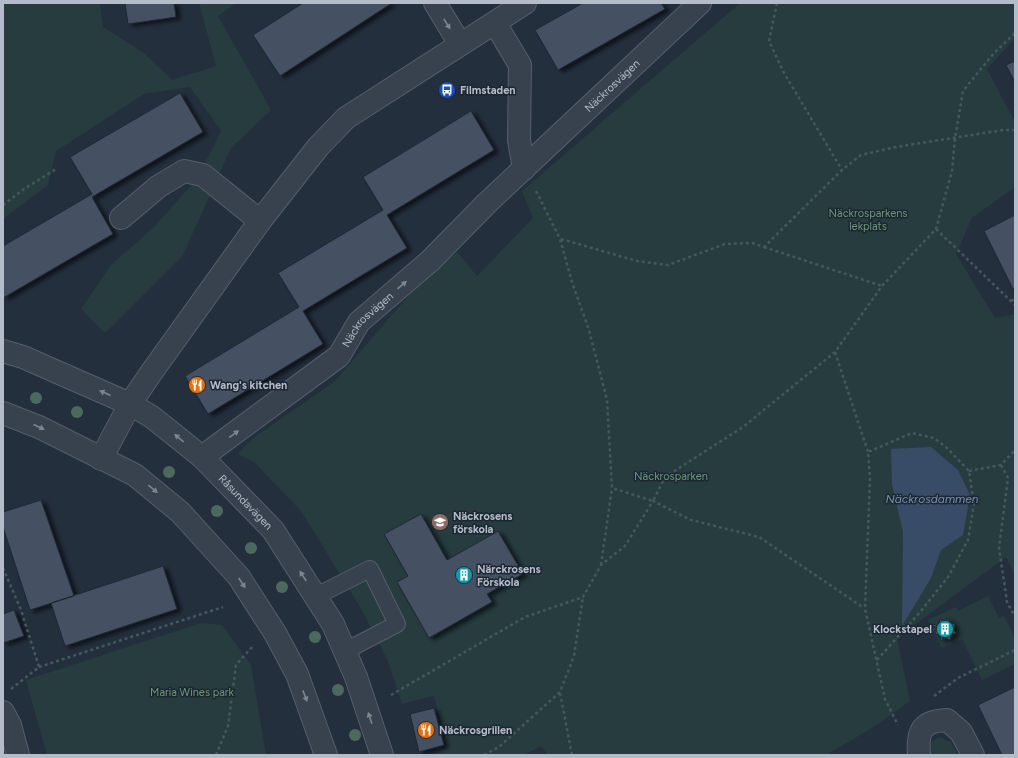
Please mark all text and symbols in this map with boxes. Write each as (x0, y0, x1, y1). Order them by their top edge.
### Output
one-way arrow (444, 18, 451, 30)
street label: Näckrosvägen (582, 57, 642, 115)
bus stop icon: Filmstaden (437, 80, 457, 100)
place label: Filmstaden (460, 84, 515, 97)
park label: Näckrosparkens lekplats (829, 207, 907, 233)
one-way arrow (397, 280, 408, 289)
street label: Näckrosvägen (339, 289, 396, 349)
restaurant icon: Wang's kitchen (187, 375, 207, 395)
place label: Wang's kitchen (210, 379, 287, 392)
one-way arrow (99, 390, 110, 396)
one-way arrow (34, 424, 45, 430)
one-way arrow (228, 430, 239, 438)
one-way arrow (174, 433, 185, 442)
park label: Näckrosparken (634, 470, 708, 483)
street label: Råsundavägen (216, 472, 275, 532)
one-way arrow (147, 485, 158, 494)
water label: Näckrosdammen (885, 492, 979, 506)
place label: Näckrosens förskola (453, 510, 512, 536)
school or university icon: Näckrosens förskola (430, 512, 450, 532)
place label: Närckrosens Förskola (477, 563, 541, 589)
building icon: Närckrosens Förskola (454, 565, 474, 585)
one-way arrow (299, 571, 307, 581)
one-way arrow (239, 577, 246, 589)
building icon: Klockstapel (935, 619, 955, 639)
place label: Klockstapel (873, 623, 932, 636)
park label: Maria Wines park (150, 686, 235, 699)
one-way arrow (303, 691, 309, 703)
one-way arrow (367, 712, 373, 724)
restaurant icon: Näckrosgrillen (416, 720, 436, 740)
place label: Näckrosgrillen (439, 724, 512, 737)

